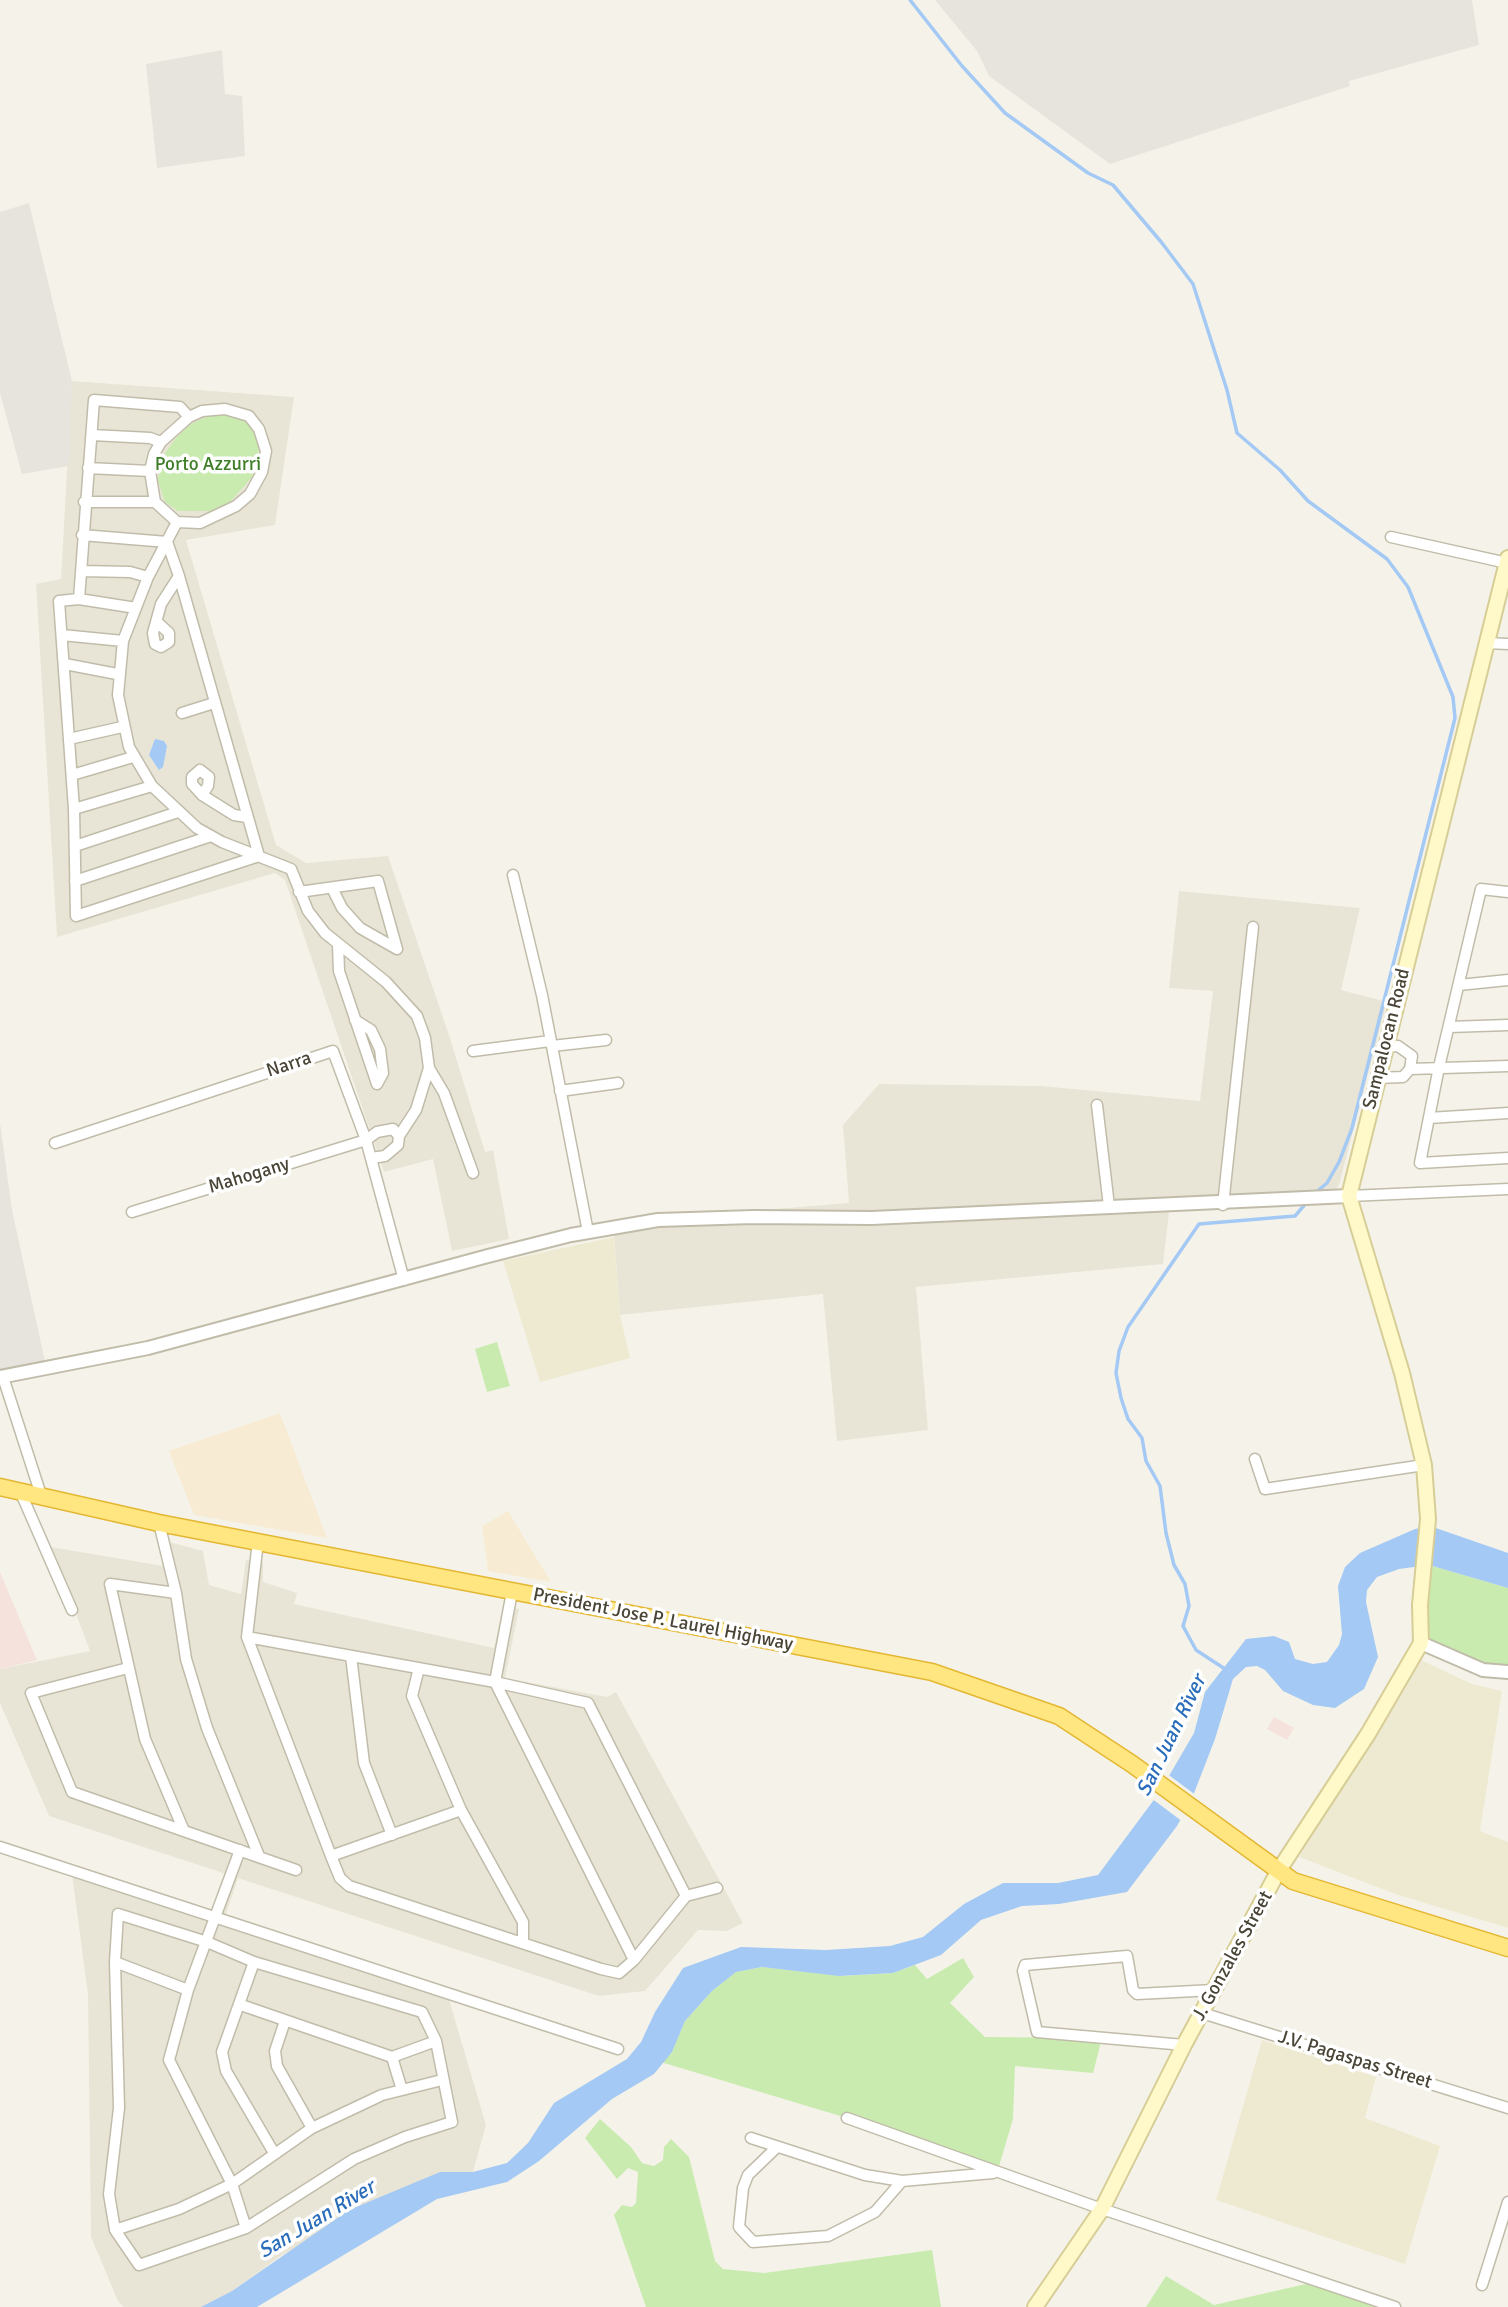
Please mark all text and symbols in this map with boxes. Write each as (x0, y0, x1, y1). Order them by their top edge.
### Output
park label: Porto Azzurri (155, 454, 261, 476)
street label: Sampalocan Road (1359, 966, 1415, 1112)
street label: Narra (264, 1047, 314, 1083)
street label: Mahogany (206, 1153, 292, 1199)
street label: President Jose P. Laurel Highway (531, 1584, 795, 1656)
water label: San Juan River (1132, 1671, 1212, 1801)
street label: J. Gonzales Street (1188, 1887, 1278, 2025)
street label: J.V. Pagaspas Street (1275, 2026, 1435, 2094)
water label: San Juan River (254, 2175, 380, 2265)

